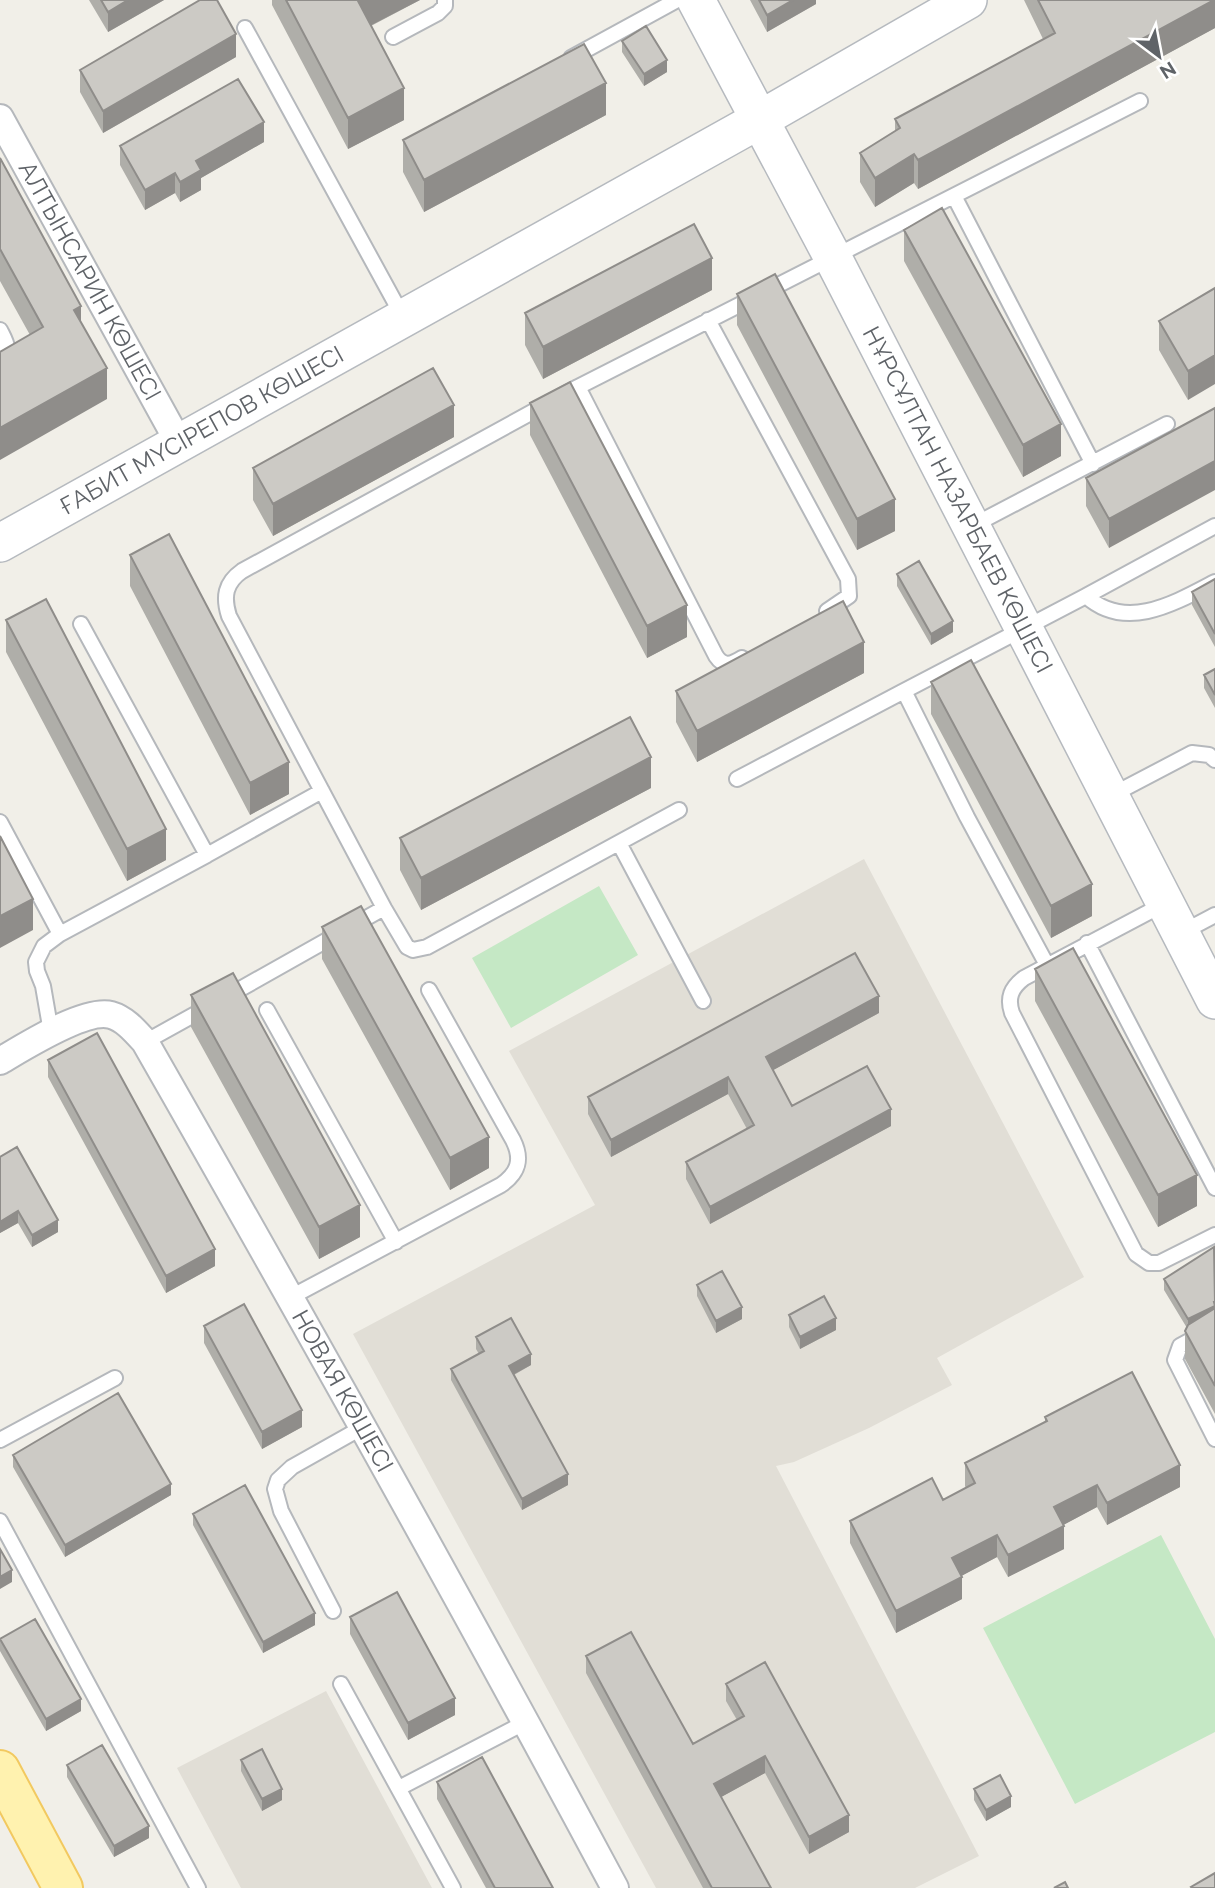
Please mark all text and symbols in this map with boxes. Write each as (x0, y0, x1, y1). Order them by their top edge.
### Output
north arrow (1124, 21, 1194, 91)
text: N (1156, 57, 1180, 84)
street label: АЛТЫНСАРИН КӨШЕСІ (13, 156, 168, 405)
street label: НҰРСҰЛТАН НАЗАРБАЕВ КӨШЕСІ (857, 321, 1059, 678)
street label: ҒАБИТ МҮСІРЕПОВ КӨШЕСІ (55, 340, 348, 521)
street label: НОВАЯ КӨШЕСІ (286, 1305, 400, 1477)

